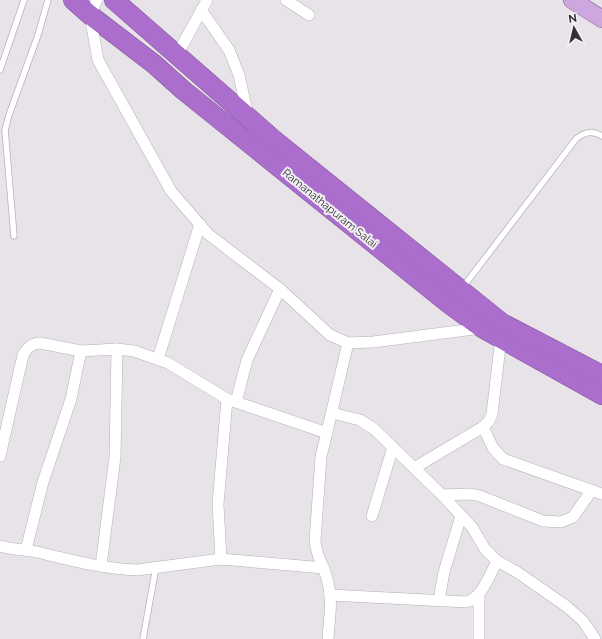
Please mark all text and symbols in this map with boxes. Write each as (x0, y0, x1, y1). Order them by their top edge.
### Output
north arrow (554, 8, 594, 48)
text: N (568, 12, 578, 26)
street label: Ramanathapuram Salai (280, 166, 380, 251)

